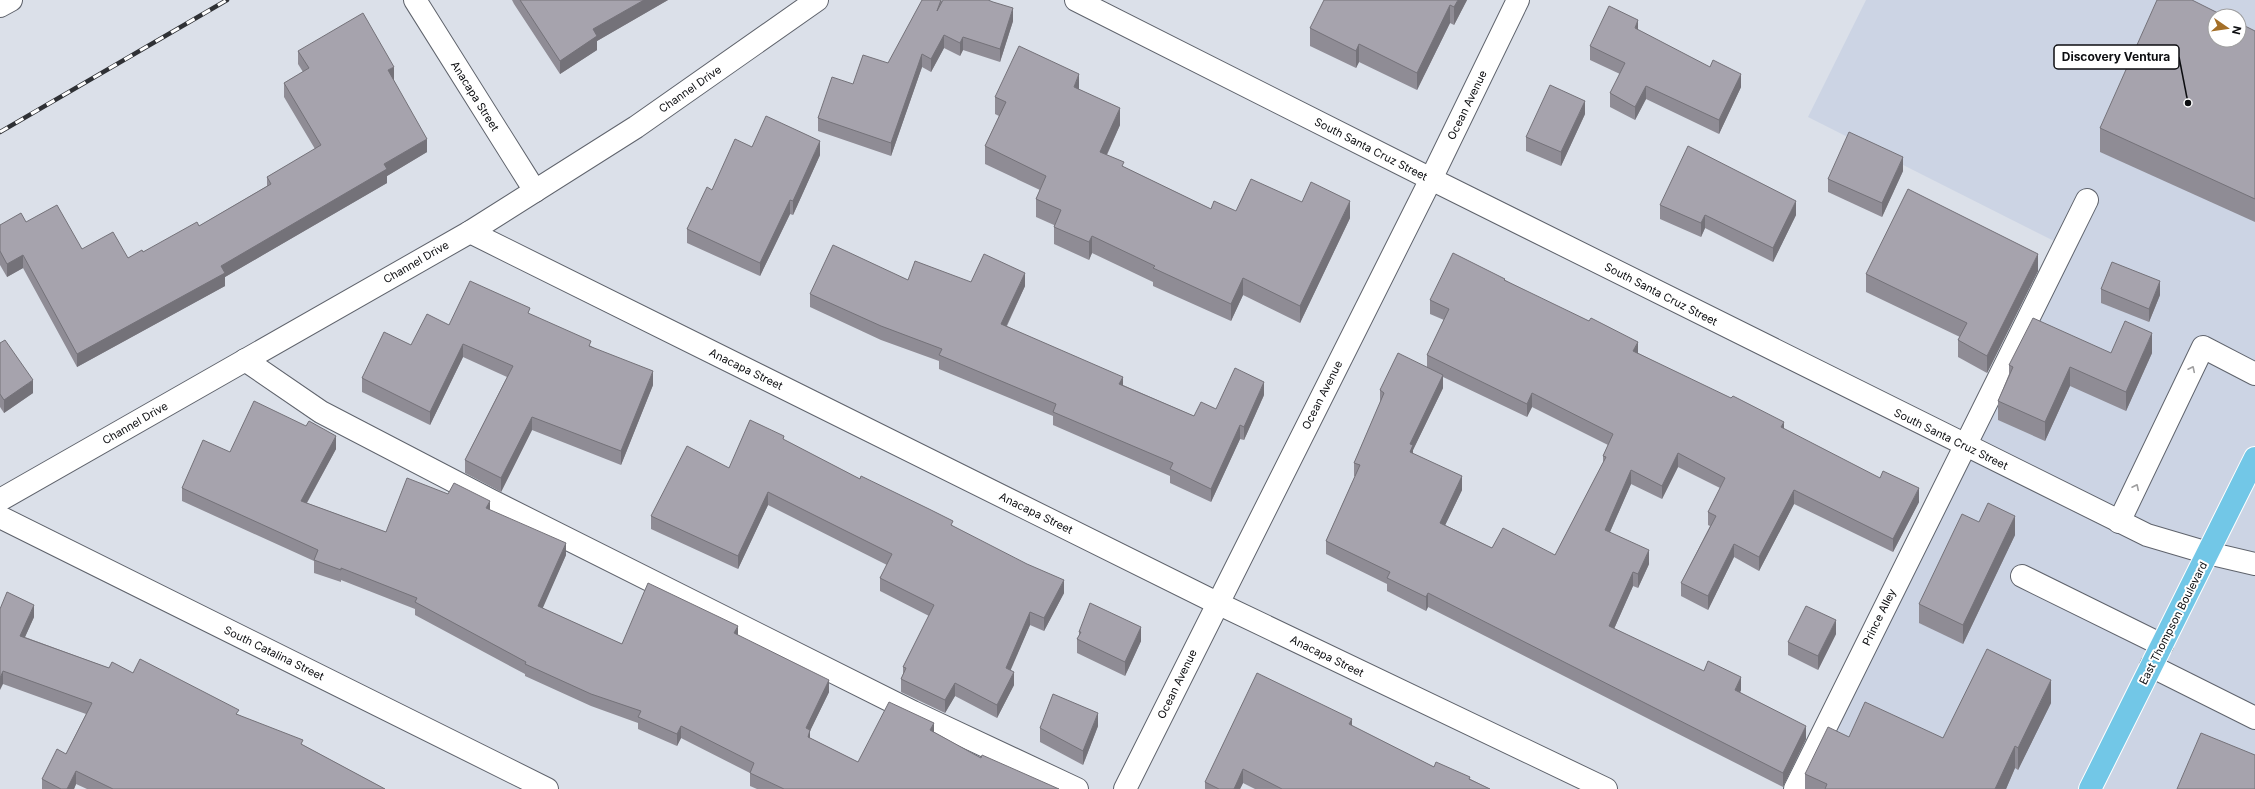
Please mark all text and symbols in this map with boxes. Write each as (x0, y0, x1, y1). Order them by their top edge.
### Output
north arrow (2207, 8, 2247, 48)
text: N (2229, 25, 2245, 36)
callout: Discovery Ventura (2054, 45, 2179, 69)
text: Discovery Ventura (2062, 49, 2170, 64)
street label: Anacapa Street (448, 58, 502, 134)
street label: Channel Drive (656, 62, 724, 116)
street label: Ocean Avenue (1444, 68, 1490, 142)
street label: South Santa Cruz Street (1312, 114, 1430, 184)
street label: Channel Drive (381, 238, 451, 286)
street label: South Santa Cruz Street (1602, 259, 1720, 329)
street label: Anacapa Street (707, 345, 785, 393)
street label: Ocean Avenue (1299, 358, 1345, 432)
one-way arrow (2187, 366, 2195, 374)
street label: Channel Drive (100, 399, 170, 447)
street label: South Santa Cruz Street (1892, 405, 2011, 473)
one-way arrow (2131, 483, 2139, 491)
street label: Anacapa Street (997, 489, 1075, 537)
street label: East Thompson Boulevard (2136, 559, 2210, 687)
street label: Prince Alley (1859, 586, 1899, 648)
street label: South Catalina Street (222, 623, 327, 683)
street label: Anacapa Street (1288, 632, 1366, 680)
street label: Ocean Avenue (1154, 647, 1200, 721)

